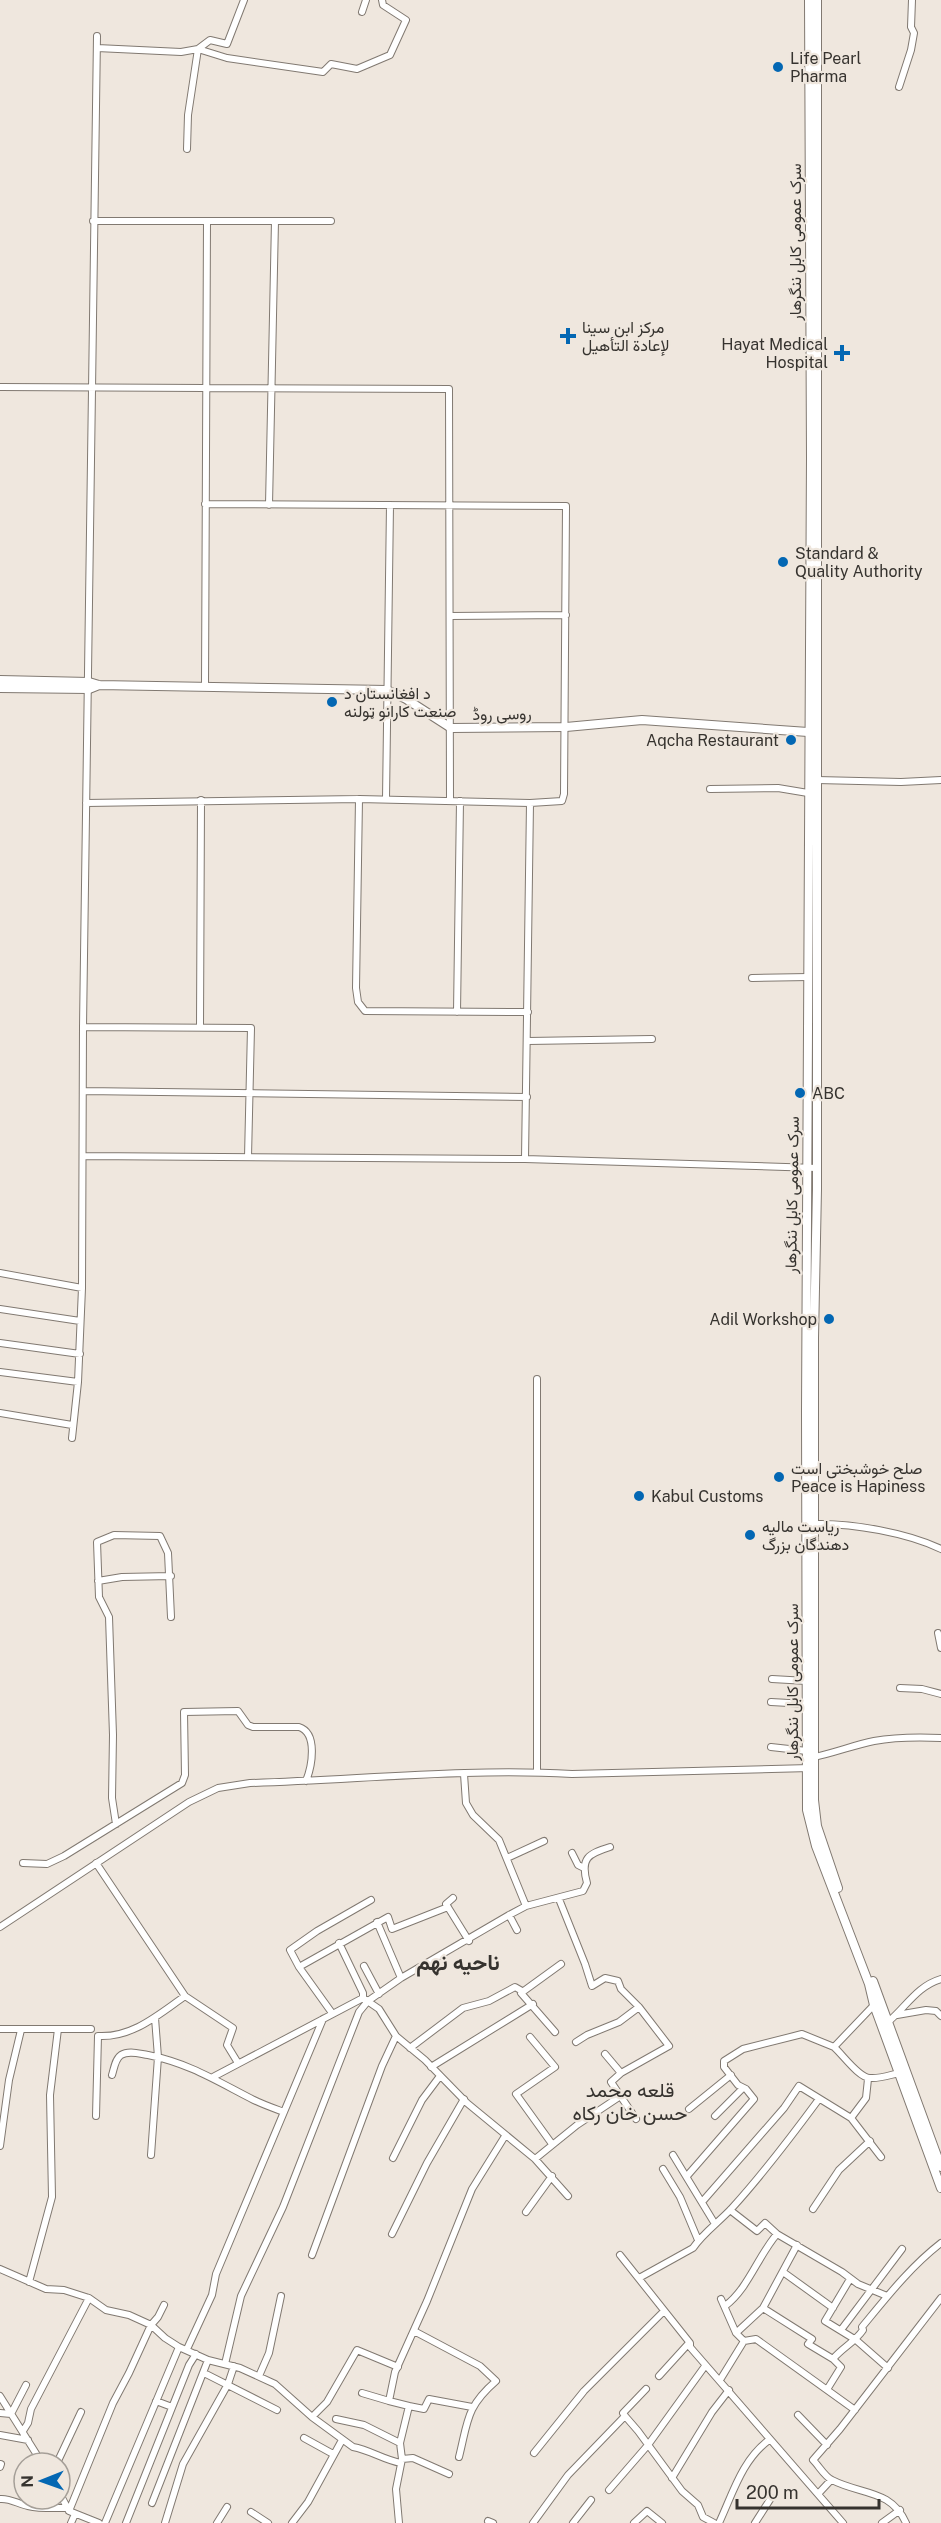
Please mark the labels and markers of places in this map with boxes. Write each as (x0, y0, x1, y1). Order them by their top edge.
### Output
place label: Life Pearl Pharma (790, 49, 861, 86)
marker: Life Pearl Pharma (771, 60, 785, 74)
place label: مركز ابن سينا لإعادة التأهيل (582, 318, 669, 356)
marker: مركز ابن سينا لإعادة التأهيل (559, 327, 577, 345)
place label: Hayat Medical Hospital (721, 335, 828, 372)
marker: Hayat Medical Hospital (833, 344, 851, 362)
place label: Standard & Quality Authority (795, 544, 923, 581)
marker: Standard & Quality Authority (776, 555, 790, 569)
place label: د افغانستان د صنعت کارانو ټولنه (344, 684, 456, 722)
marker: د افغانستان د صنعت کارانو ټولنه (325, 695, 339, 709)
place label: Aqcha Restaurant (646, 731, 779, 750)
marker: Aqcha Restaurant (784, 733, 798, 747)
place label: ABC (812, 1084, 845, 1103)
marker: ABC (793, 1086, 807, 1100)
place label: Adil Workshop (709, 1310, 817, 1329)
marker: Adil Workshop (822, 1312, 836, 1326)
place label: صلح خوشبختی است Peace is Hapiness (791, 1459, 925, 1496)
marker: صلح خوشبختی است Peace is Hapiness (772, 1470, 786, 1484)
place label: Kabul Customs (651, 1487, 763, 1506)
marker: Kabul Customs (632, 1489, 646, 1503)
place label: ریاست مالیه دهندگان بزرگ (762, 1517, 849, 1555)
marker: ریاست مالیه دهندگان بزرگ (743, 1528, 757, 1542)

